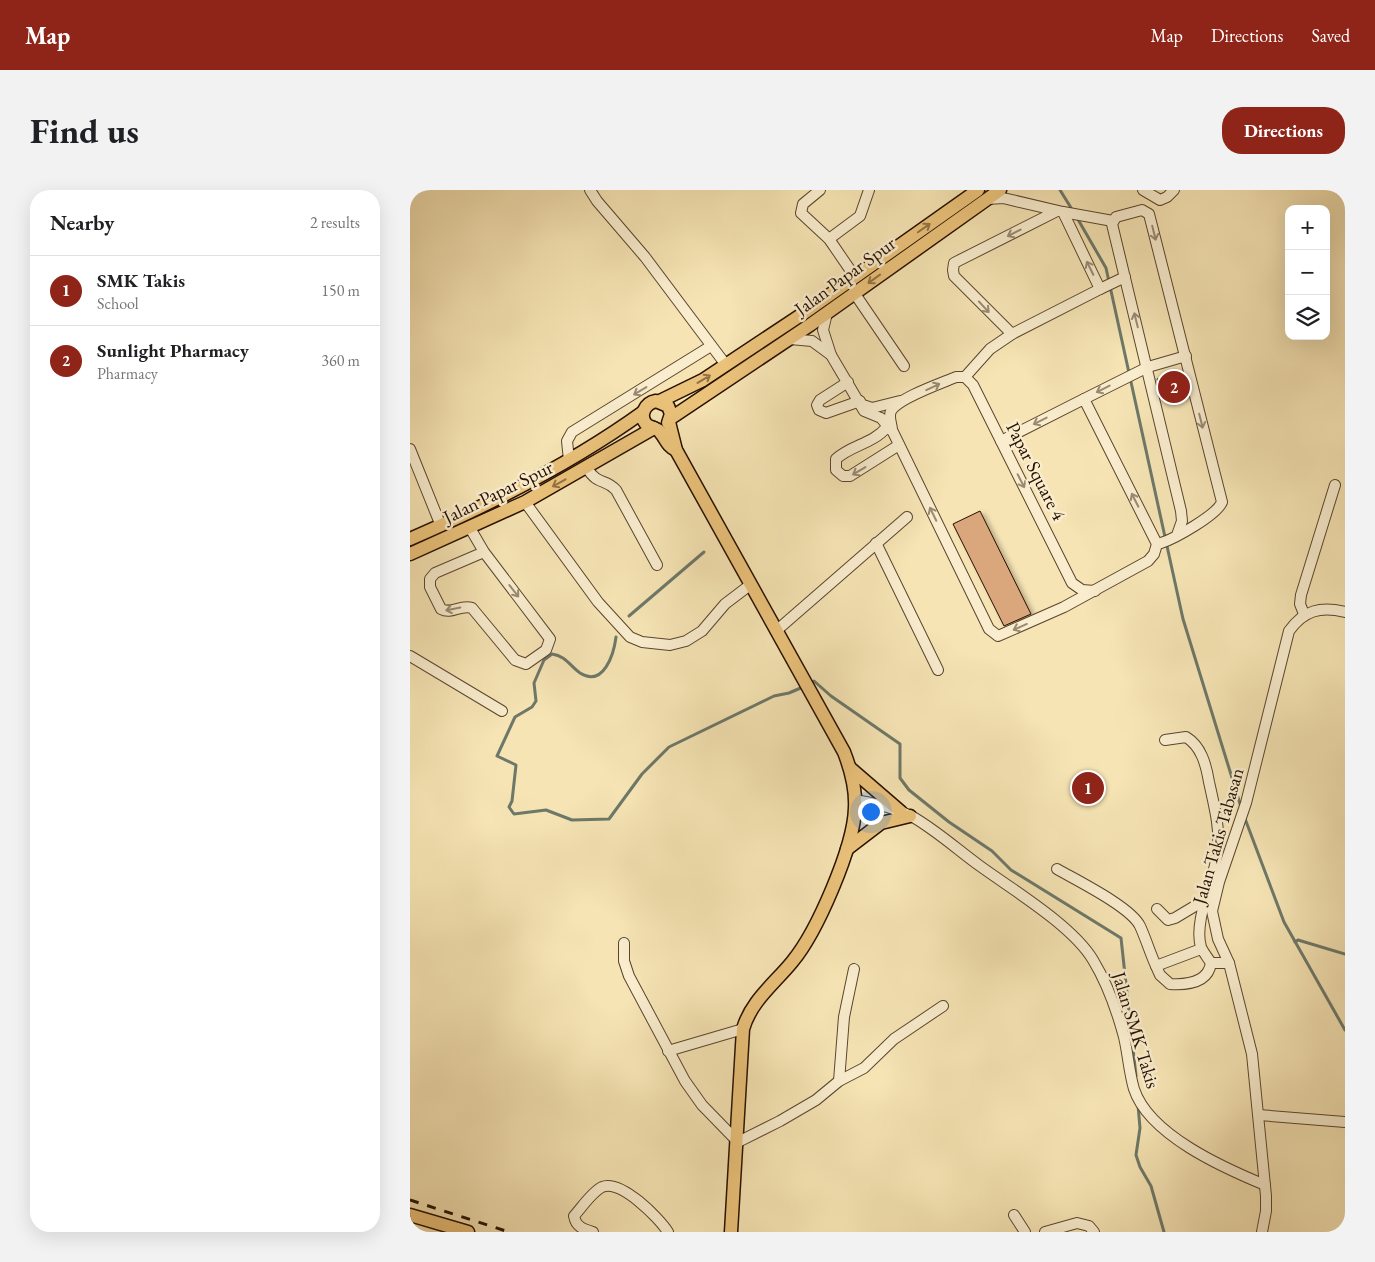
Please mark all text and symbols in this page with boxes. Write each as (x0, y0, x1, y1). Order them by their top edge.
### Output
text: Map (25, 20, 70, 51)
text: Map (1151, 24, 1183, 47)
text: Directions (1211, 24, 1283, 47)
text: Saved (1311, 24, 1350, 47)
button: Directions (1222, 107, 1345, 154)
text: Find us (30, 108, 139, 153)
map controls (1285, 205, 1330, 340)
button: + (1285, 205, 1330, 250)
text: Nearby (50, 209, 114, 236)
text: 2 results (310, 212, 360, 233)
one-way arrow (917, 223, 931, 233)
one-way arrow (1150, 225, 1159, 241)
one-way arrow (1007, 229, 1022, 238)
street label: Jalan Papar Spur (788, 230, 901, 322)
button: − (1285, 250, 1330, 295)
one-way arrow (1085, 260, 1095, 275)
text: SMK Takis (97, 268, 185, 293)
one-way arrow (868, 273, 882, 284)
text: 1 (62, 280, 70, 301)
text: 150 m (321, 280, 360, 301)
text: School (97, 293, 139, 314)
button: layers (1285, 295, 1330, 340)
one-way arrow (978, 300, 990, 313)
one-way arrow (1131, 313, 1140, 329)
text: Sunlight Pharmacy (97, 338, 249, 363)
text: 2 (62, 350, 70, 371)
text: 360 m (321, 350, 360, 371)
text: Pharmacy (97, 363, 158, 384)
pin: 2 (1158, 368, 1190, 406)
one-way arrow (696, 373, 710, 383)
one-way arrow (925, 382, 940, 391)
one-way arrow (1096, 385, 1111, 394)
one-way arrow (634, 386, 648, 396)
one-way arrow (1197, 412, 1207, 428)
street label: Papar Square 4 (1000, 417, 1072, 525)
one-way arrow (1033, 417, 1048, 426)
street label: Jalan Papar Spur (437, 454, 558, 530)
one-way arrow (852, 467, 866, 477)
one-way arrow (1017, 473, 1026, 488)
one-way arrow (552, 479, 567, 488)
one-way arrow (1130, 493, 1139, 508)
one-way arrow (928, 507, 938, 522)
one-way arrow (509, 584, 519, 598)
one-way arrow (445, 605, 461, 615)
one-way arrow (1013, 623, 1028, 633)
street label: Jalan Takis Tabasan (1186, 765, 1249, 909)
pin: 1 (1072, 769, 1104, 807)
your location (858, 799, 884, 825)
street label: Jalan SMK Takis (1106, 967, 1166, 1091)

